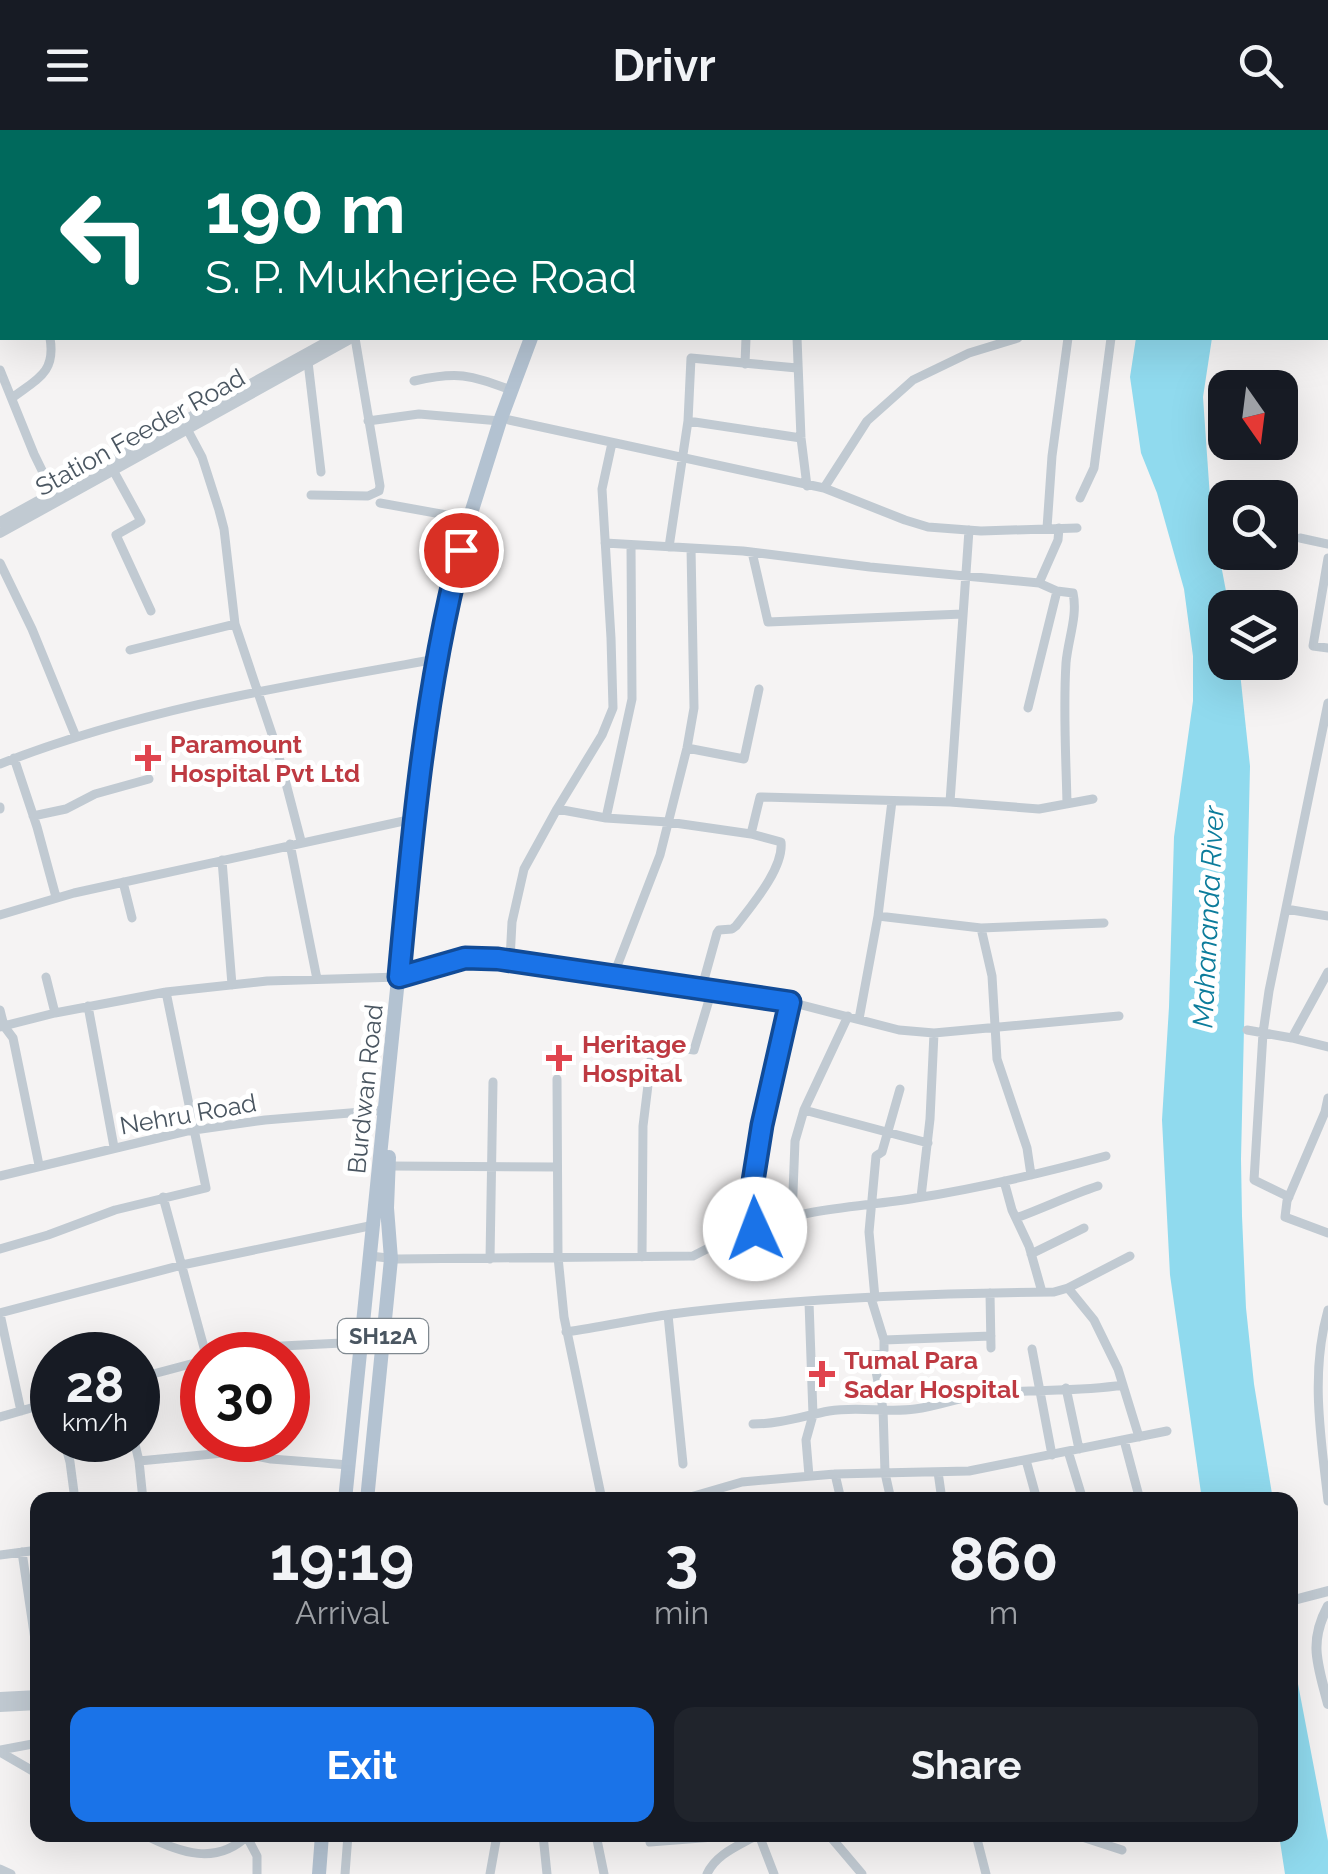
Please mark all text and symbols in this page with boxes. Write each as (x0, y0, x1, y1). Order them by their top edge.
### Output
icon: menu (40, 38, 95, 93)
icon: search (1233, 38, 1288, 93)
text: Drivr (612, 39, 716, 92)
text: 190 m (205, 167, 406, 249)
icon: left (40, 170, 170, 300)
text: S. P. Mukherjee Road (205, 251, 637, 304)
street label: Station Feeder Road (30, 362, 250, 502)
north arrow (1208, 370, 1298, 460)
map controls (1208, 370, 1298, 680)
button: search (1208, 480, 1298, 570)
pin (419, 508, 504, 593)
icon: arrive (434, 523, 489, 578)
button: layers (1208, 590, 1298, 680)
place label: Paramount Hospital Pvt Ltd (170, 729, 360, 788)
marker: Paramount Hospital Pvt Ltd (135, 745, 161, 771)
water label: Mahananda River (1186, 804, 1231, 1029)
street label: Burdwan Road (341, 1003, 389, 1175)
place label: Heritage Hospital (582, 1029, 686, 1088)
marker: Heritage Hospital (546, 1045, 572, 1071)
street label: Nehru Road (117, 1087, 259, 1141)
position arrow (703, 1177, 807, 1281)
road number: SH12A (338, 1319, 428, 1353)
speed limit sign: 30 (180, 1332, 310, 1462)
place label: Tumal Para Sadar Hospital (844, 1345, 1019, 1404)
text: 28 (66, 1355, 124, 1414)
marker: Tumal Para Sadar Hospital (809, 1361, 835, 1387)
text: km/h (62, 1407, 128, 1437)
text: 19:19 (270, 1524, 414, 1594)
text: 3 (665, 1524, 698, 1594)
text: 860 (949, 1524, 1058, 1594)
text: Arrival (295, 1594, 389, 1631)
text: min (654, 1594, 709, 1631)
text: m (989, 1594, 1018, 1631)
button: Exit (70, 1707, 654, 1822)
button: Share (674, 1707, 1258, 1822)

